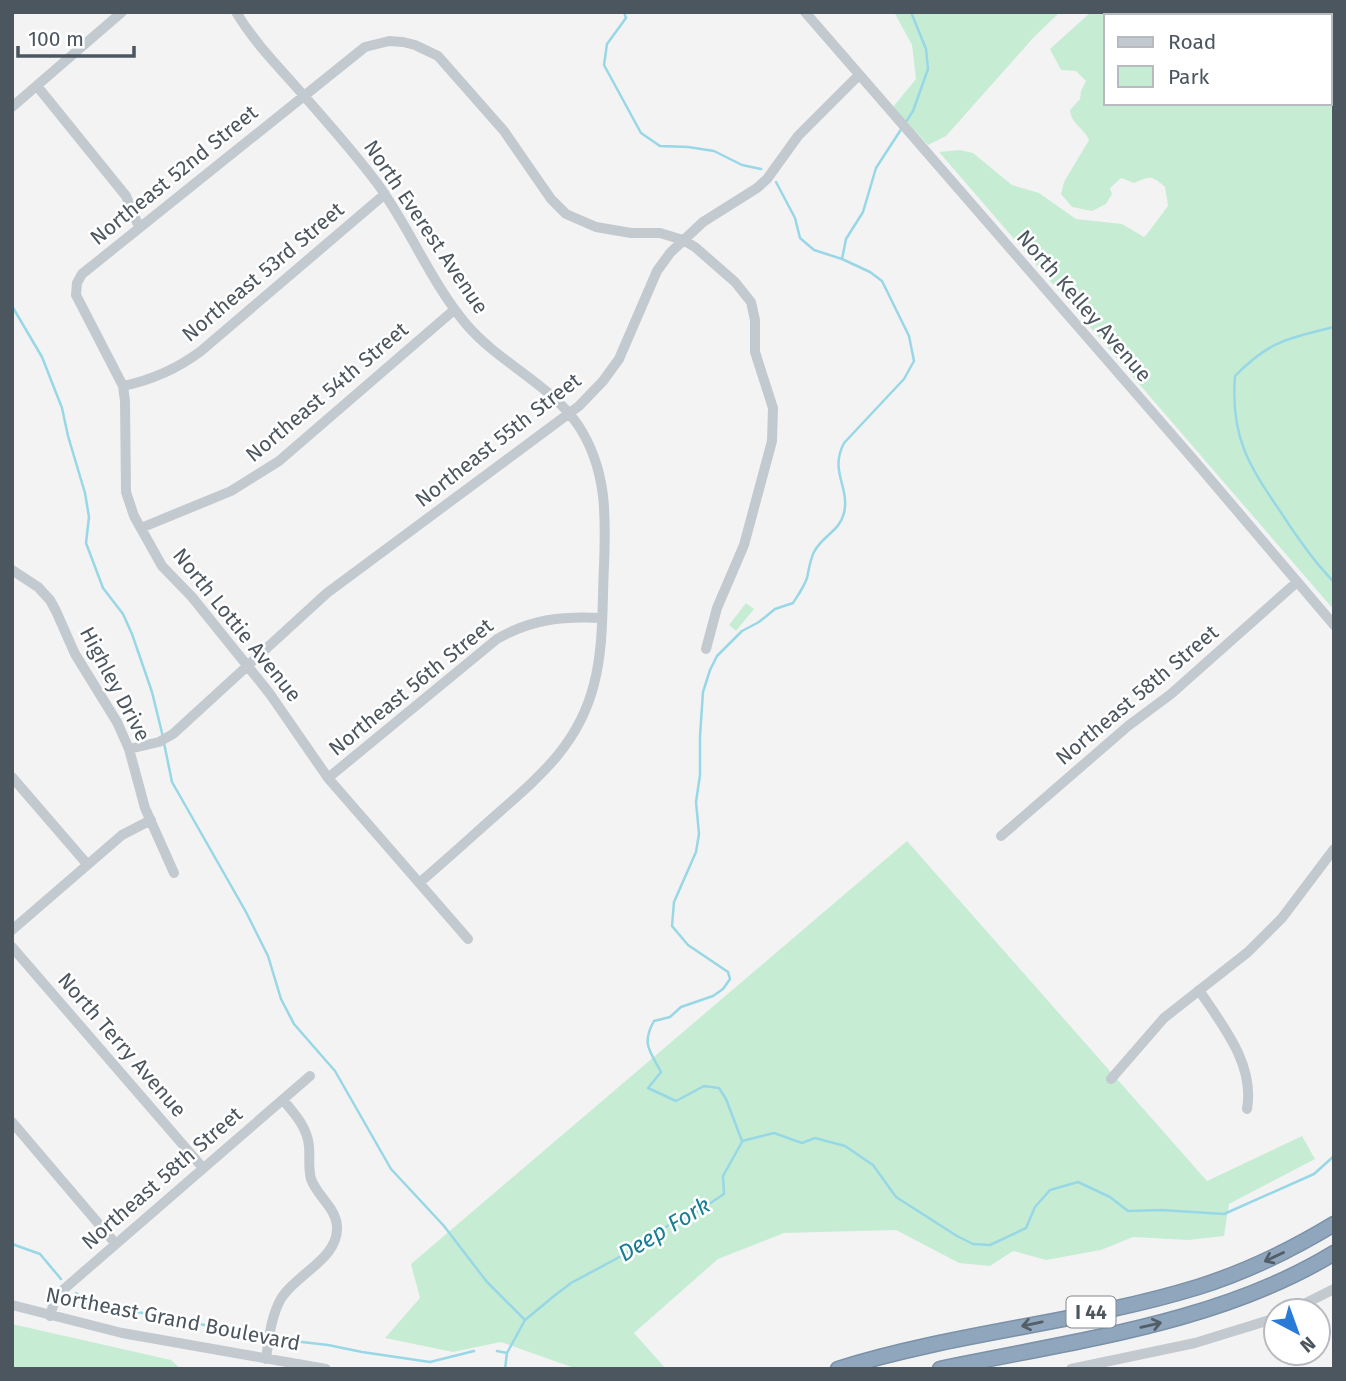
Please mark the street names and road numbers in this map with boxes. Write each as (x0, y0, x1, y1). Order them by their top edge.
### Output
street label: Northeast 52nd Street (85, 99, 263, 251)
street label: North Everest Avenue (358, 135, 494, 319)
street label: Northeast 53rd Street (177, 196, 350, 347)
street label: North Kelley Avenue (1011, 225, 1157, 387)
street label: Northeast 54th Street (240, 316, 414, 468)
street label: Northeast 55th Street (410, 367, 586, 513)
street label: North Lottie Avenue (167, 543, 307, 707)
street label: Northeast 56th Street (323, 612, 499, 761)
street label: Northeast 58th Street (1050, 619, 1224, 771)
street label: Highley Drive (74, 622, 156, 746)
street label: North Terry Avenue (52, 967, 192, 1123)
street label: Northeast 58th Street (76, 1101, 248, 1255)
street label: Northeast Grand Boulevard (44, 1282, 302, 1356)
road number: I 44 (1066, 1296, 1116, 1328)

